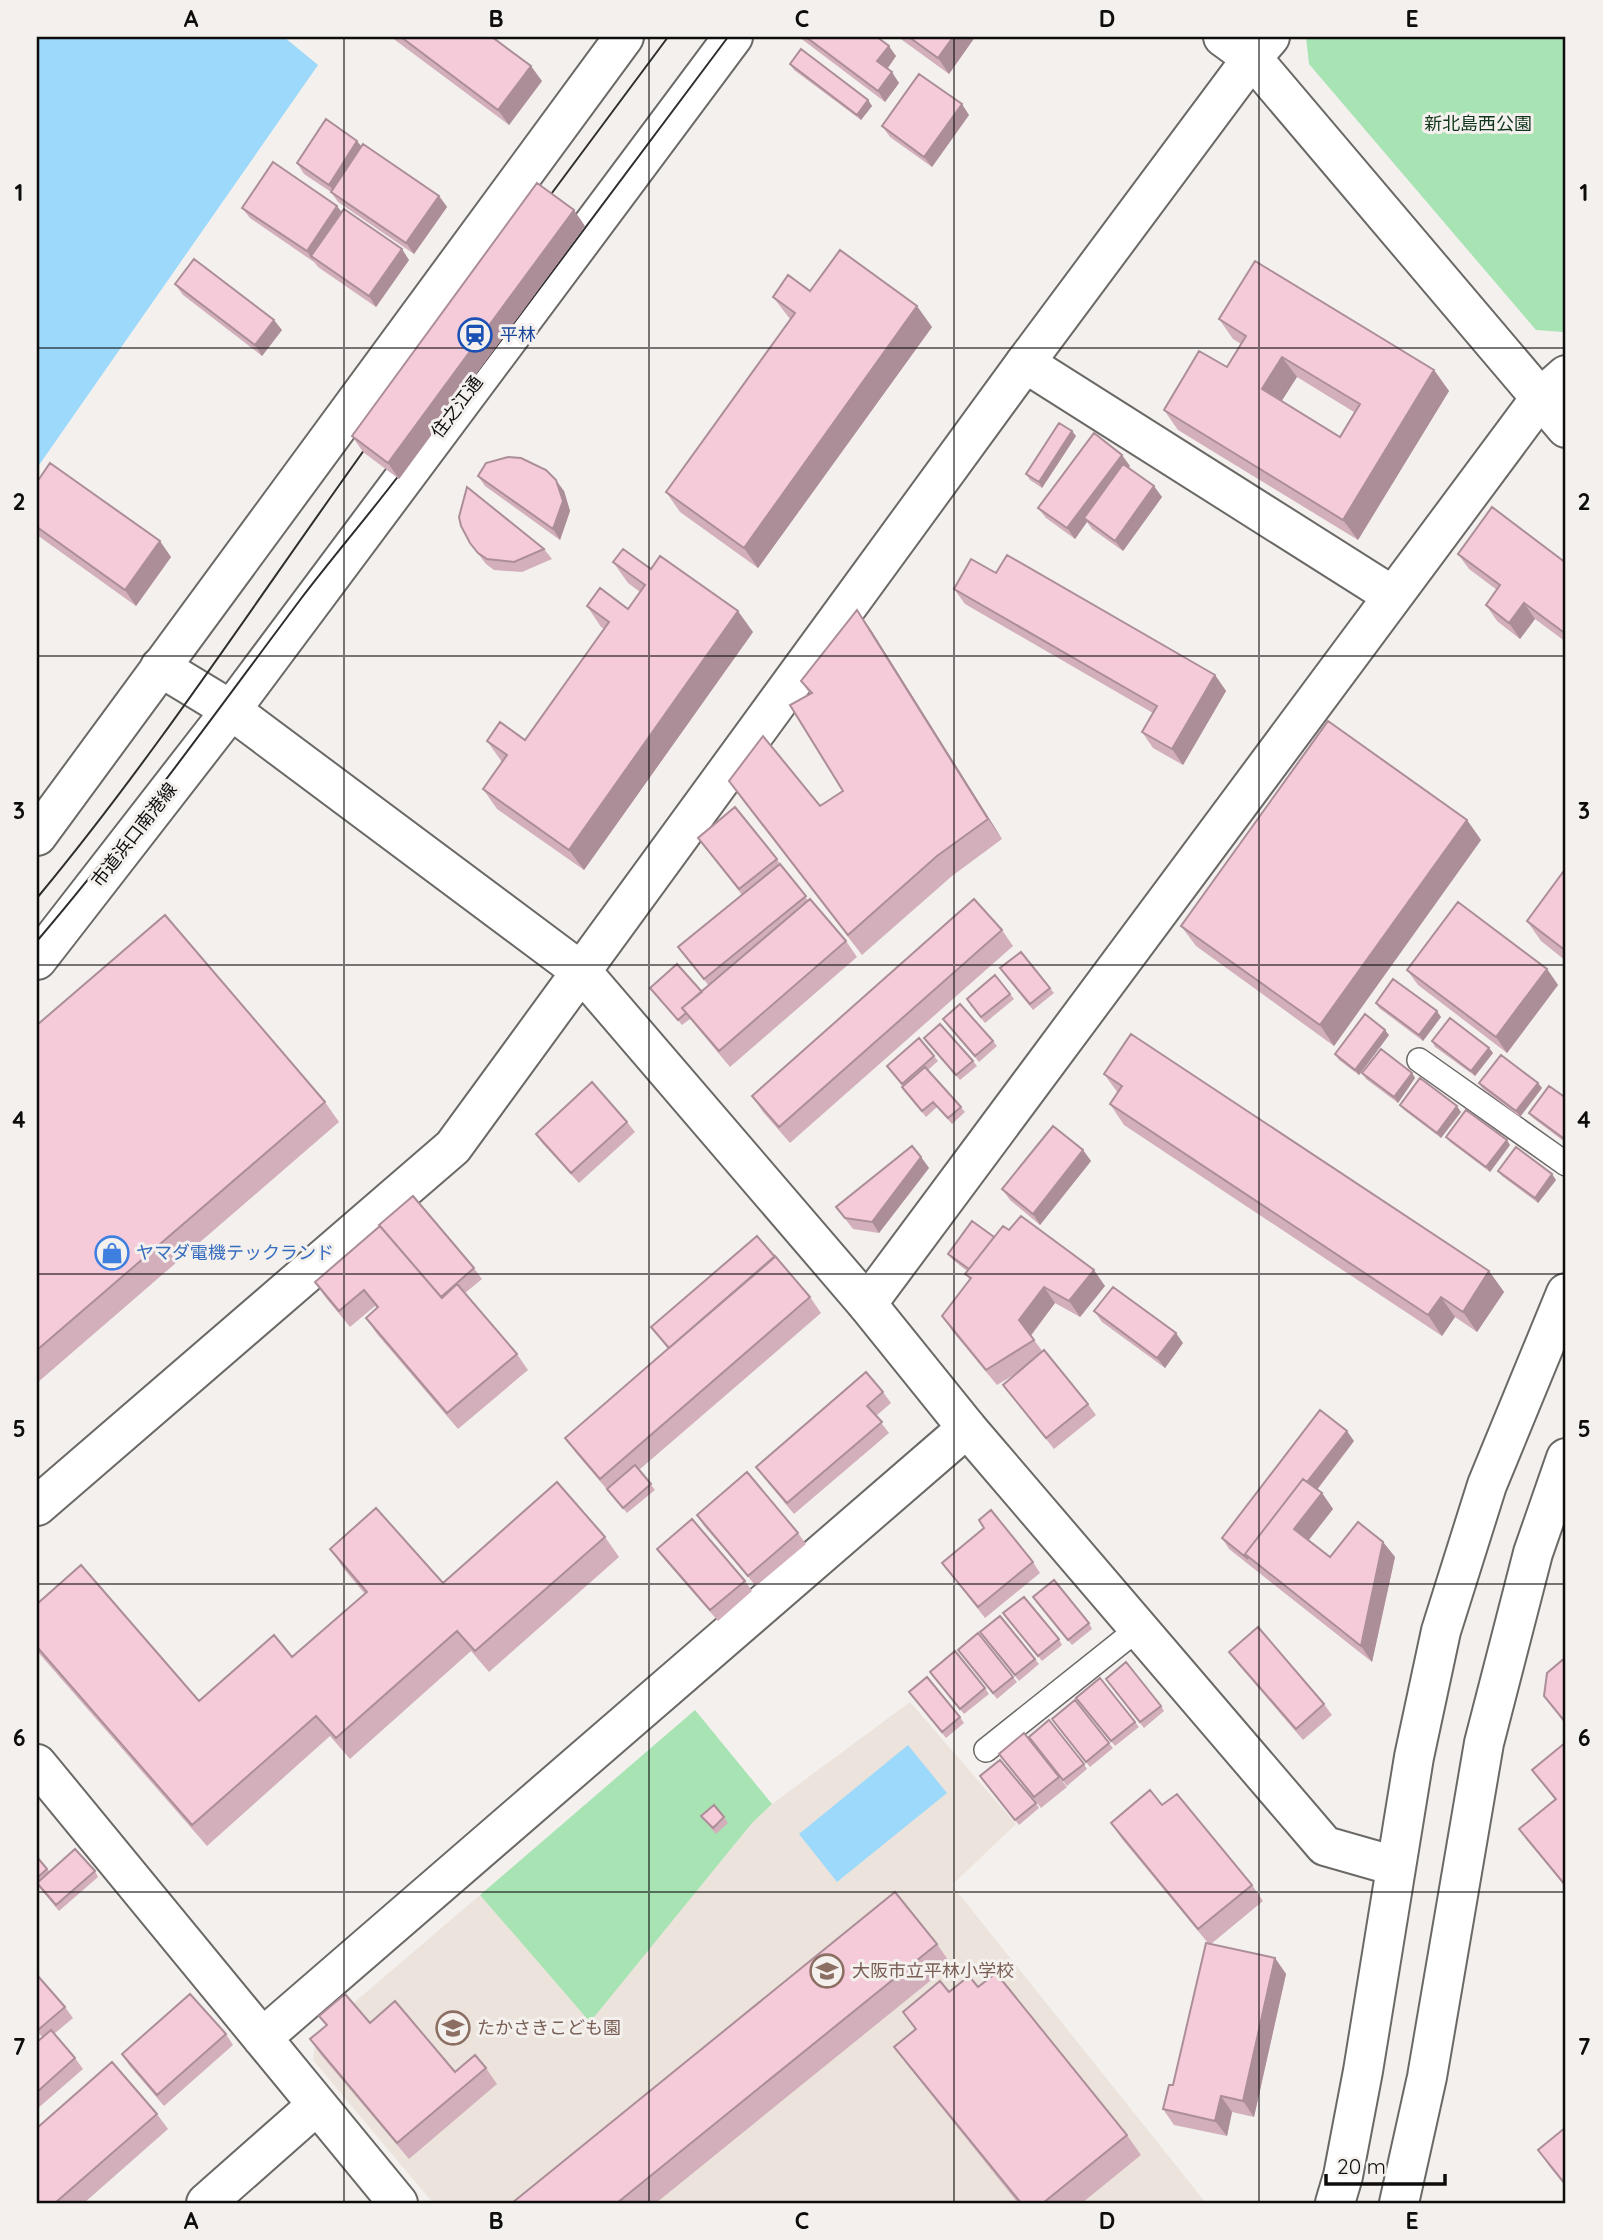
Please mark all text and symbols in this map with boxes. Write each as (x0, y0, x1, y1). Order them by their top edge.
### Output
text: A (184, 4, 199, 33)
text: B (488, 4, 504, 33)
text: C (795, 4, 809, 33)
text: D (1099, 4, 1115, 33)
text: E (1405, 4, 1419, 33)
park label: 新北島西公園 (1424, 112, 1532, 135)
text: 1 (15, 178, 23, 207)
text: 1 (1580, 178, 1588, 207)
station icon: 平林 (456, 316, 494, 354)
place label: 平林 (500, 323, 536, 346)
street label: 住之江通 (426, 371, 487, 442)
text: 2 (12, 487, 26, 516)
text: 2 (1577, 487, 1591, 516)
street label: 市道浜口南港線 (86, 778, 181, 891)
text: 3 (13, 796, 25, 825)
text: 3 (1578, 796, 1590, 825)
text: 4 (12, 1105, 26, 1134)
text: 4 (1577, 1105, 1591, 1134)
shop icon: ヤマダ電機テックランド (93, 1234, 131, 1272)
place label: ヤマダ電機テックランド (136, 1241, 334, 1264)
text: 5 (12, 1414, 26, 1443)
text: 5 (1577, 1414, 1591, 1443)
text: 6 (13, 1723, 25, 1752)
text: 6 (1578, 1723, 1590, 1752)
school or university icon: 大阪市立平林小学校 (808, 1952, 846, 1990)
place label: 大阪市立平林小学校 (852, 1959, 1014, 1982)
school or university icon: たかさきこども園 (434, 2009, 472, 2047)
place label: たかさきこども園 (477, 2016, 621, 2039)
text: 7 (13, 2032, 26, 2061)
text: 7 (1578, 2032, 1591, 2061)
scale bar (1326, 2142, 1446, 2186)
text: 20 m (1337, 2153, 1386, 2179)
text: A (184, 2206, 199, 2235)
text: B (488, 2206, 504, 2235)
text: C (795, 2206, 809, 2235)
text: D (1099, 2206, 1115, 2235)
text: E (1405, 2206, 1419, 2235)

